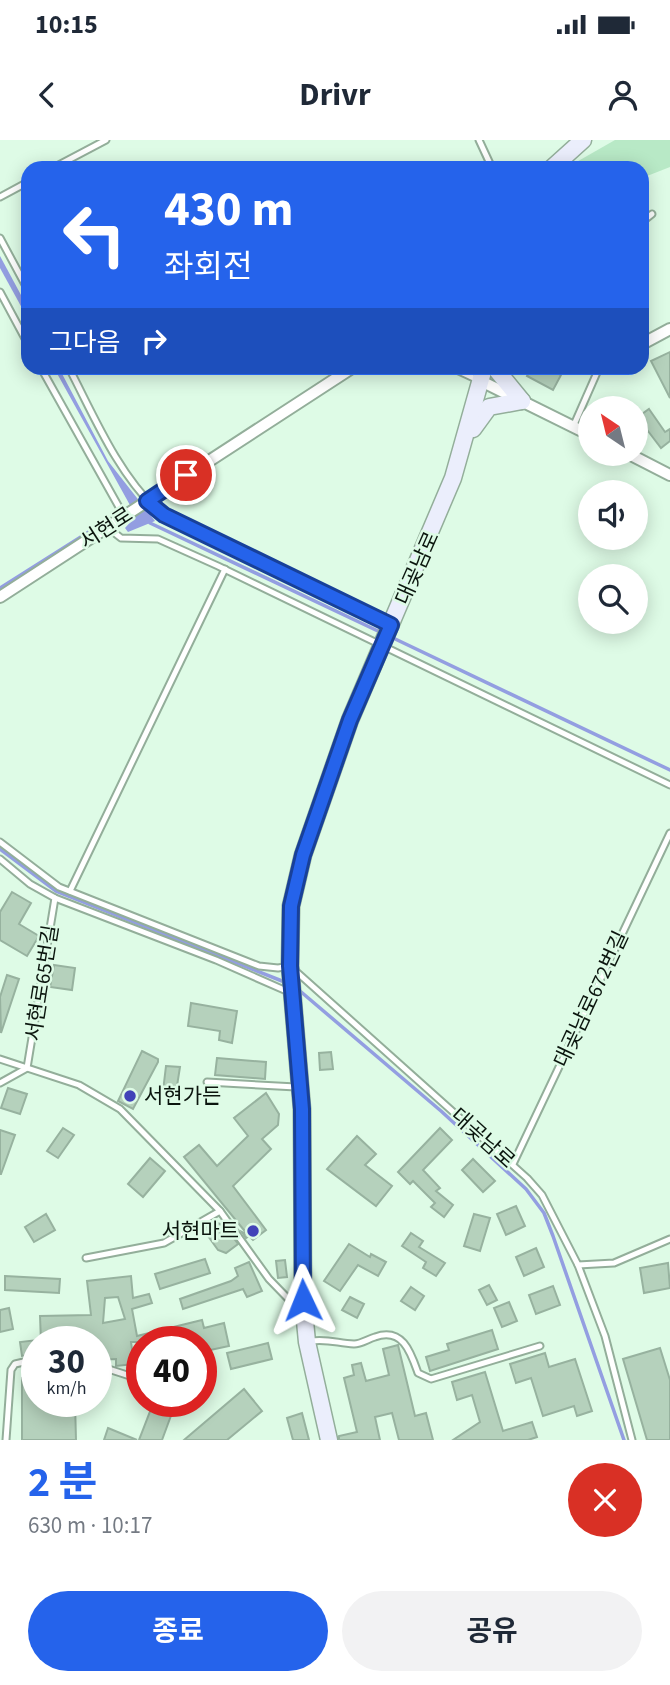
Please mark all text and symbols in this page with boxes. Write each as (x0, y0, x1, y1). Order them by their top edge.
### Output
text: 10:15 (35, 6, 98, 43)
text: Drivr (299, 72, 371, 118)
icon: back (28, 76, 66, 114)
icon: person (604, 76, 642, 114)
text: 430 m (164, 175, 293, 245)
icon: left (49, 189, 140, 280)
text: 좌회전 (164, 244, 252, 290)
icon: right (135, 322, 173, 360)
text: 그다음 (49, 324, 121, 361)
north arrow (578, 396, 648, 466)
map controls (578, 396, 648, 634)
pin (156, 445, 216, 505)
icon: arrive (167, 456, 205, 494)
button: sound (578, 480, 648, 550)
street label: 서현로 (74, 500, 138, 556)
street label: 대곶남로 (388, 527, 446, 609)
button: search (578, 564, 648, 634)
street label: 서현로65번길 (18, 923, 66, 1043)
street label: 대곶남로672번길 (546, 926, 636, 1072)
place label: 서현가든 (144, 1081, 221, 1111)
marker: 서현가든 (122, 1088, 138, 1104)
street label: 대곶남로 (444, 1101, 522, 1175)
place label: 서현마트 (162, 1216, 239, 1246)
marker: 서현마트 (245, 1223, 261, 1239)
position arrow (266, 1263, 340, 1337)
speed limit sign: 40 (126, 1326, 217, 1417)
text: 30 (48, 1337, 85, 1387)
text: km/h (47, 1376, 86, 1401)
text: 2 분 (28, 1453, 97, 1513)
button: close (568, 1463, 642, 1537)
text: 630 m · 10:17 (28, 1509, 152, 1542)
button: 종료 (28, 1591, 328, 1671)
button: 공유 (342, 1591, 642, 1671)

